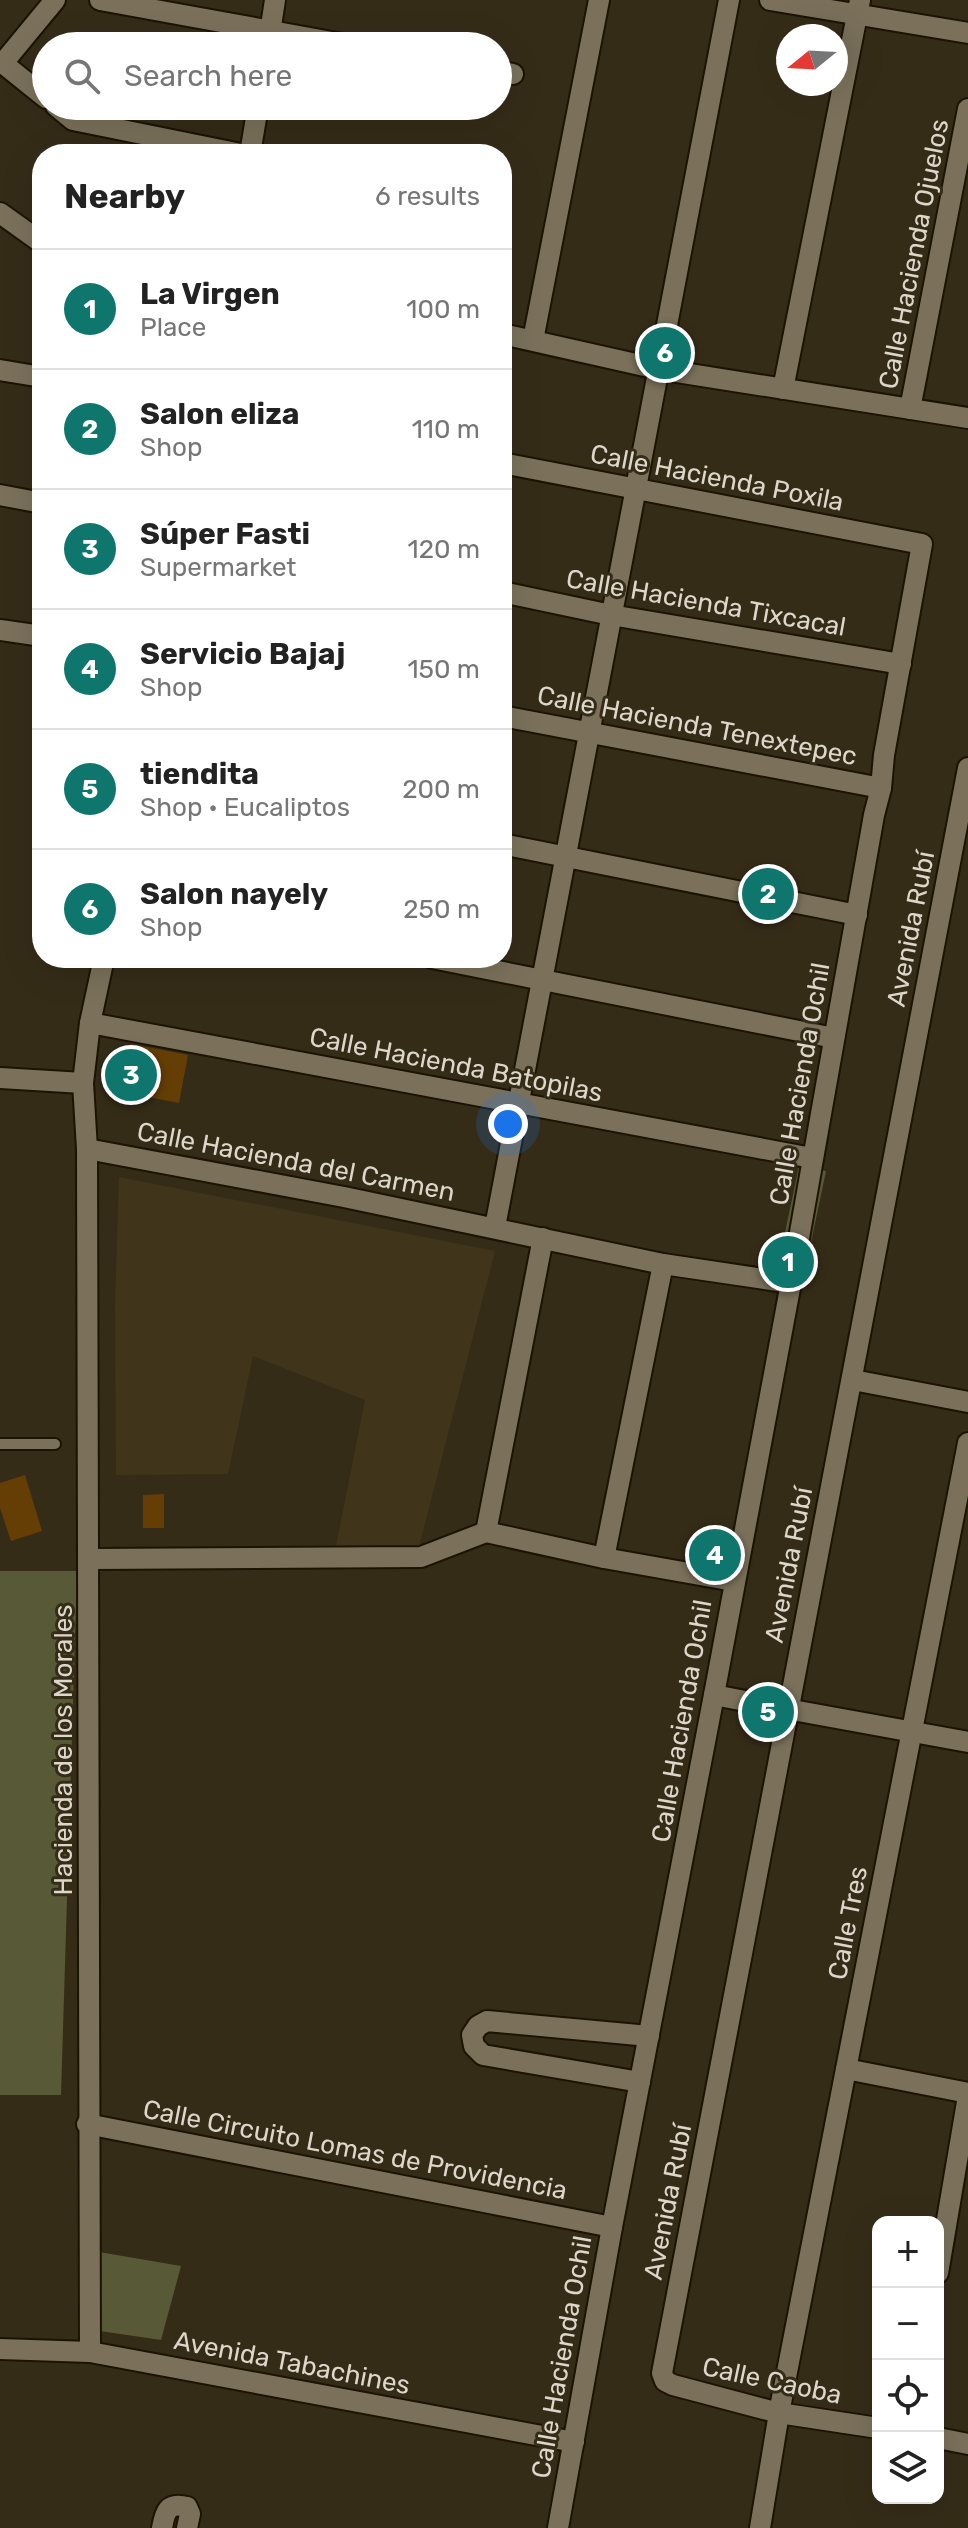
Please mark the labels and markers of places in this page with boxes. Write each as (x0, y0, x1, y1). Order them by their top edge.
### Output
pin: 6 (639, 323, 691, 383)
pin: 2 (742, 864, 794, 924)
pin: 3 (105, 1045, 157, 1105)
pin: 1 (762, 1232, 814, 1292)
pin: 4 (689, 1525, 741, 1585)
pin: 5 (742, 1682, 794, 1742)

